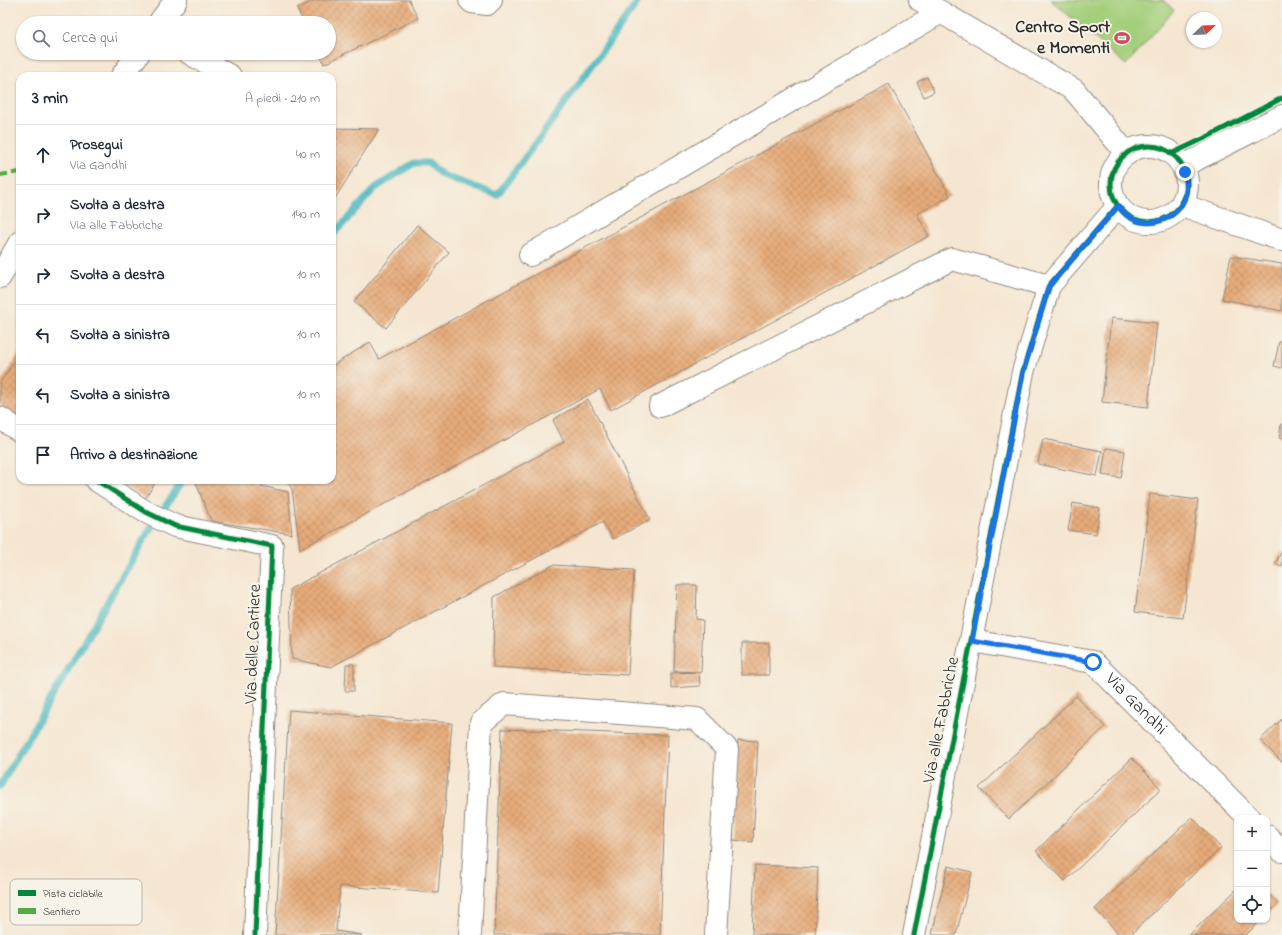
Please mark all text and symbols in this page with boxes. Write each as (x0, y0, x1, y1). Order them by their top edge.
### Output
north arrow (1186, 12, 1222, 48)
place label: Centro Sport e Momenti (1015, 15, 1111, 62)
search box (16, 16, 336, 60)
icon: search (30, 27, 52, 49)
text: Cerca qui (62, 27, 118, 49)
sports icon: Centro Sport e Momenti (1113, 29, 1131, 47)
text: 3 min (32, 86, 68, 111)
text: A piedi · 210 m (245, 89, 320, 108)
text: Prosegui (70, 134, 123, 156)
icon: ahead (32, 144, 54, 166)
text: 40 m (296, 145, 320, 164)
text: Via Gandhi (70, 156, 127, 175)
route end (1176, 163, 1194, 181)
text: Svolta a destra (70, 194, 165, 216)
icon: right (32, 204, 54, 226)
text: 140 m (292, 205, 320, 224)
text: Via alle Fabbriche (70, 216, 163, 235)
icon: right (32, 264, 54, 286)
text: Svolta a destra (70, 264, 165, 286)
text: 10 m (297, 265, 320, 284)
icon: left (32, 324, 54, 346)
text: Svolta a sinistra (70, 324, 170, 346)
text: 10 m (297, 325, 320, 344)
icon: left (32, 384, 54, 406)
text: Svolta a sinistra (70, 384, 170, 406)
text: 10 m (297, 385, 320, 404)
icon: arrive (32, 444, 54, 466)
text: Arrivo a destinazione (70, 444, 197, 466)
street label: Via delle Cartiere (239, 583, 269, 705)
route start (1084, 653, 1102, 671)
street label: Via alle Fabbriche (917, 654, 967, 787)
street label: Via Gandhi (1098, 667, 1173, 742)
map controls (1234, 815, 1270, 923)
button: + (1234, 815, 1270, 851)
button: − (1234, 851, 1270, 887)
legend (10, 879, 142, 925)
text: Pista ciclabile (43, 886, 103, 902)
button: locate (1234, 887, 1270, 923)
text: Sentiero (43, 904, 80, 920)

